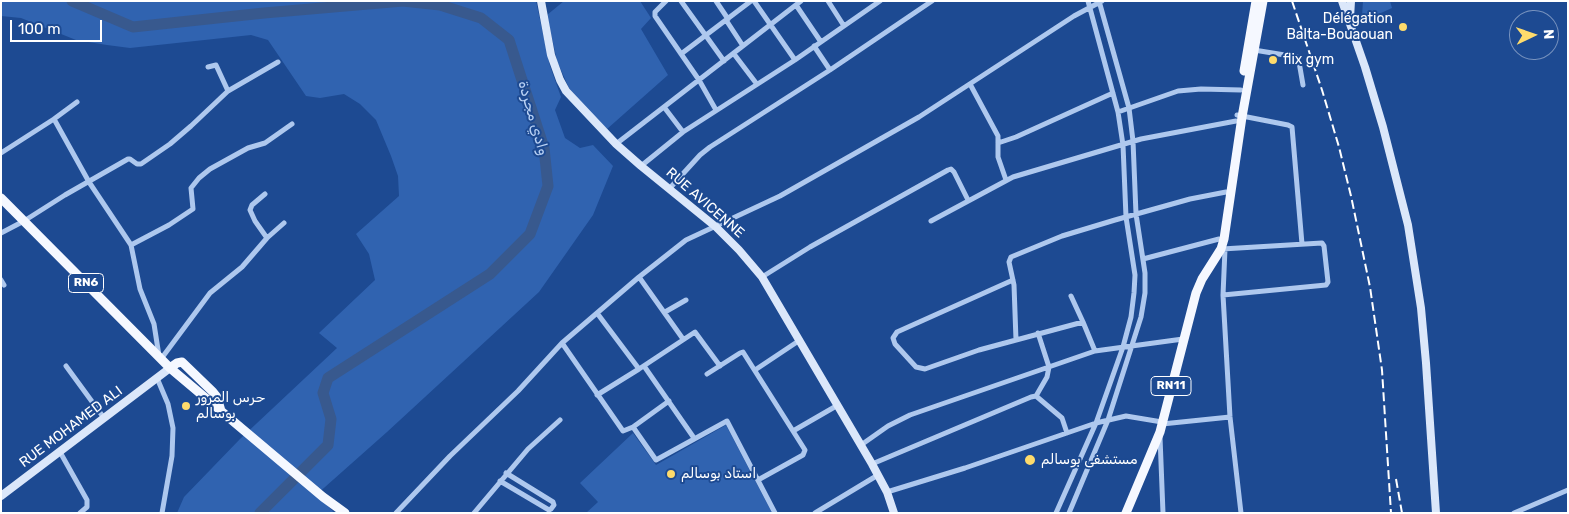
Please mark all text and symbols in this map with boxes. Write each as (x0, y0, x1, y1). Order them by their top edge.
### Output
scale bar (12, 10, 105, 42)
north arrow (1509, 10, 1559, 60)
place label: Délégation Balta-Bouaouan (1286, 11, 1393, 44)
text: 100 m (18, 20, 60, 38)
marker: Délégation Balta-Bouaouan (1397, 21, 1409, 33)
text: N (1540, 29, 1557, 40)
place label: flix gym (1283, 52, 1334, 68)
marker: flix gym (1267, 54, 1279, 66)
water label: وادي مجردة (514, 79, 552, 157)
street label: RUE AVICENNE (662, 164, 748, 242)
road number: RN6 (68, 274, 104, 292)
road number: RN11 (1151, 376, 1191, 396)
street label: RUE MOHAMED ALI (16, 383, 126, 471)
place label: حرس المرور بوسالم (196, 390, 265, 422)
marker: حرس المرور بوسالم (180, 400, 192, 412)
place label: مستشفى بوسالم (1041, 452, 1138, 468)
marker: مستشفى بوسالم (1023, 453, 1037, 467)
place label: استاد بوسالم (681, 466, 756, 482)
marker: استاد بوسالم (665, 468, 677, 480)

